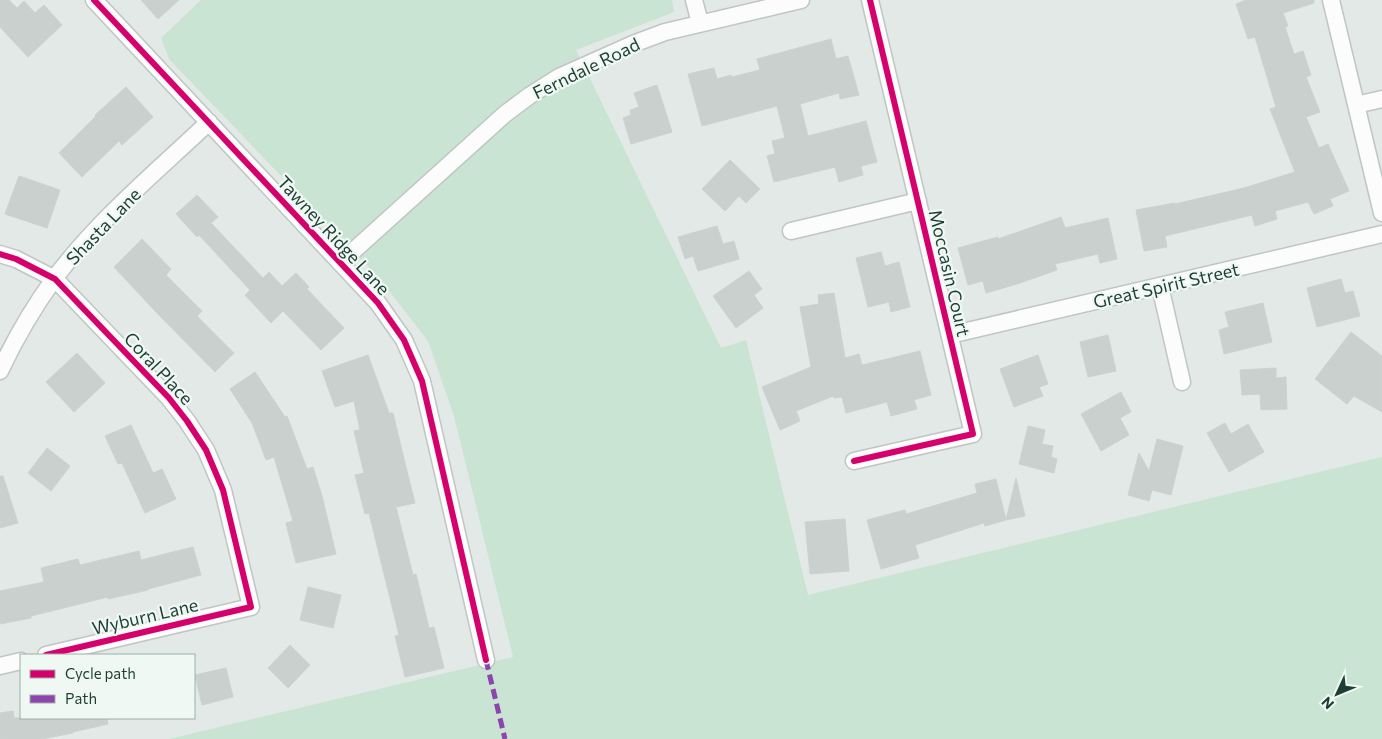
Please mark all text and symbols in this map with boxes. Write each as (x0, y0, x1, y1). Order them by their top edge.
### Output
street label: Ferndale Road (529, 33, 643, 103)
street label: Tawney Ridge Lane (273, 171, 395, 299)
street label: Shasta Lane (61, 183, 145, 269)
street label: Moccasin Court (925, 207, 975, 339)
street label: Great Spirit Street (1091, 258, 1241, 312)
street label: Coral Place (120, 327, 198, 409)
street label: Wyburn Lane (90, 593, 200, 639)
legend (20, 654, 195, 719)
text: Cycle path (65, 664, 136, 682)
north arrow (1312, 669, 1362, 719)
text: Path (65, 689, 97, 707)
text: N (1318, 694, 1337, 713)

